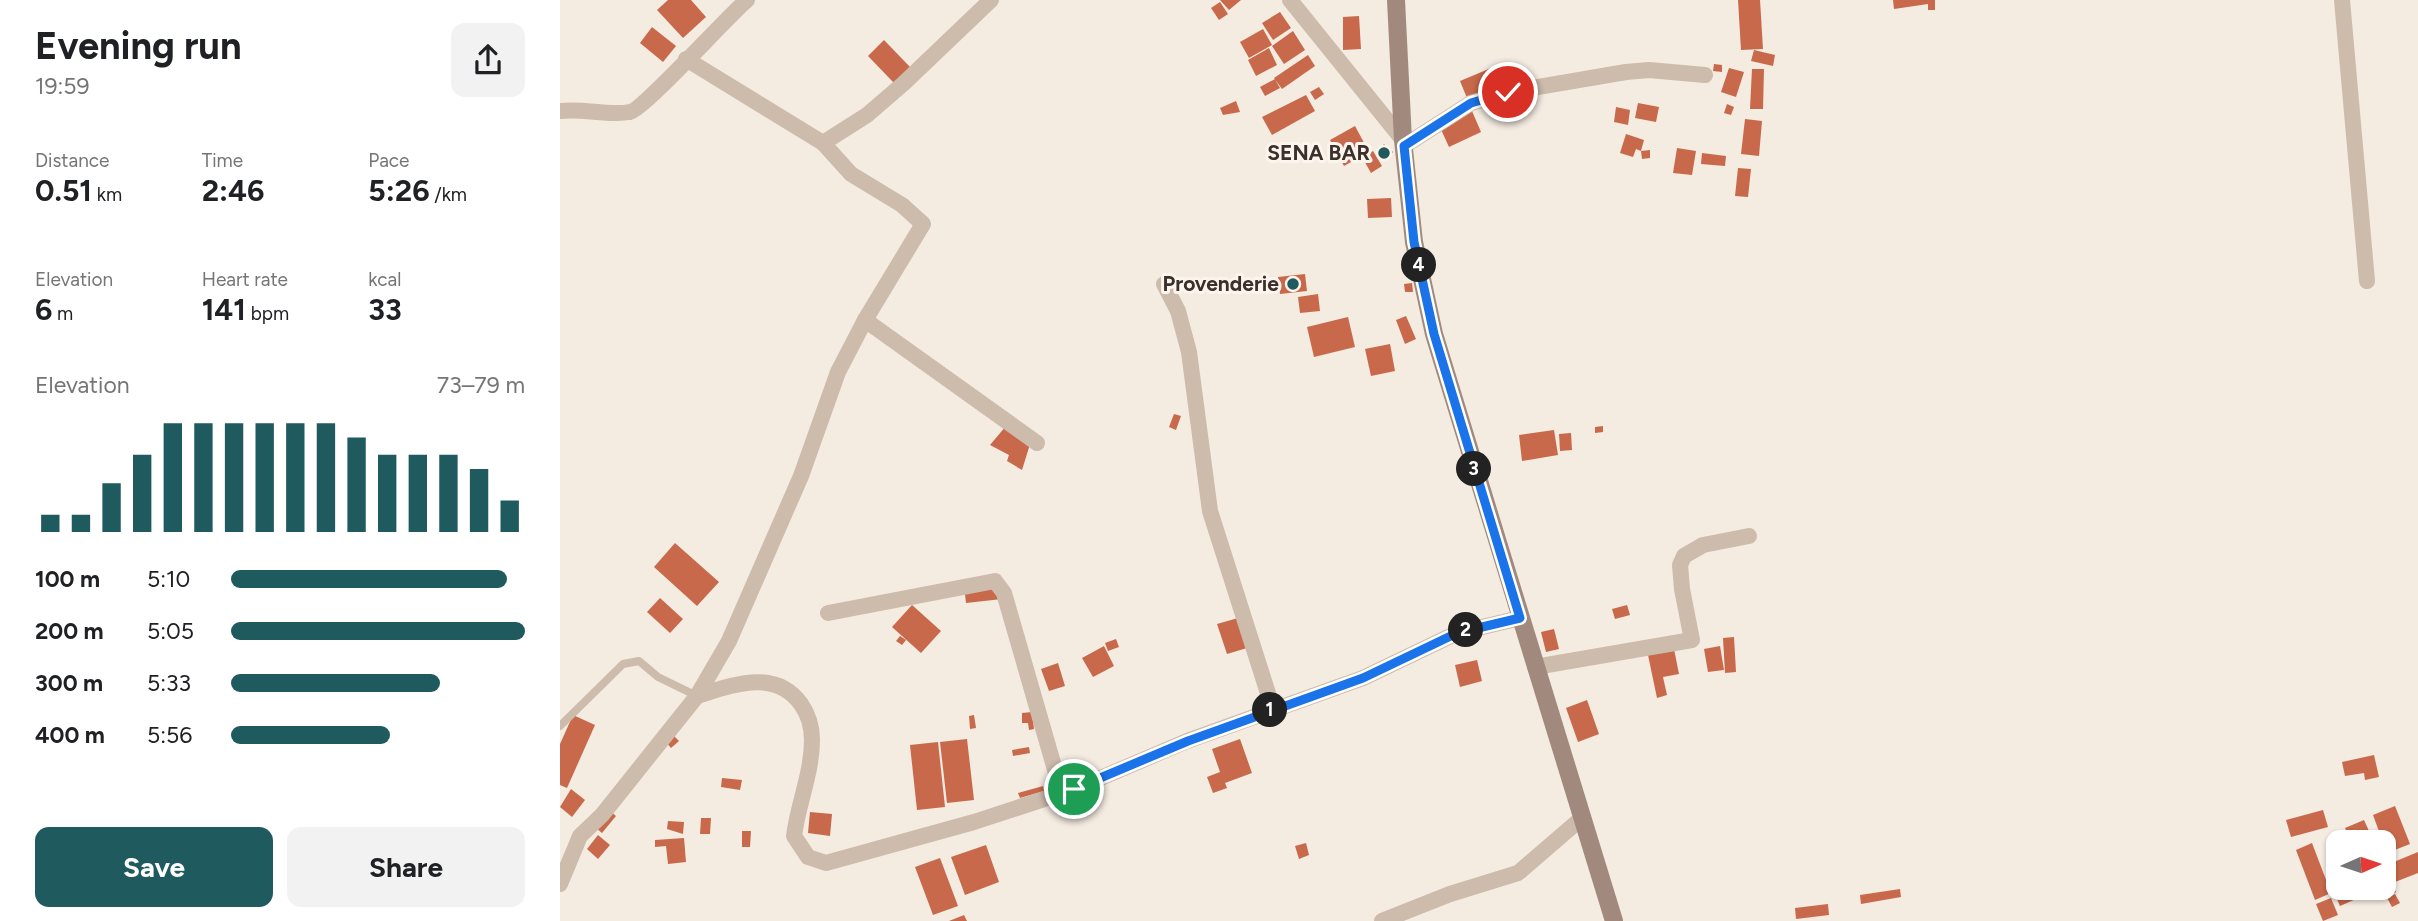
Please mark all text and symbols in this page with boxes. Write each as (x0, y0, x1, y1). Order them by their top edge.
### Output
text: Evening run (35, 23, 242, 69)
button: share (451, 23, 525, 97)
pin (1478, 62, 1538, 122)
text: 19:59 (35, 72, 90, 100)
icon: check (1489, 73, 1527, 111)
place label: SENA BAR (1267, 140, 1370, 165)
marker: SENA BAR (1376, 145, 1392, 161)
text: Distance (35, 149, 109, 172)
text: Time (202, 149, 243, 172)
text: Pace (368, 149, 409, 172)
text: 0.51 (35, 172, 92, 209)
text: 2:46 (202, 172, 264, 209)
text: 5:26 (368, 172, 430, 209)
text: km (92, 183, 122, 206)
text: /km (430, 183, 467, 206)
pin: 4 (1402, 247, 1436, 282)
text: 4 (1412, 253, 1425, 276)
text: Elevation (35, 268, 113, 291)
text: Heart rate (202, 268, 288, 291)
text: kcal (368, 268, 402, 291)
place label: Provenderie (1163, 271, 1279, 296)
marker: Provenderie (1285, 276, 1301, 292)
text: 6 (35, 291, 52, 328)
text: 141 (202, 291, 246, 328)
text: 33 (368, 291, 402, 328)
text: m (52, 302, 73, 325)
text: bpm (246, 302, 289, 325)
text: Elevation (35, 371, 130, 399)
text: 73–79 m (437, 371, 525, 399)
pin: 3 (1457, 452, 1492, 486)
text: 3 (1468, 457, 1479, 480)
text: 100 m (35, 565, 100, 593)
text: 5:10 (147, 565, 190, 593)
pin: 2 (1448, 612, 1483, 648)
text: 200 m (35, 617, 104, 645)
text: 5:05 (147, 617, 194, 645)
text: 2 (1460, 618, 1471, 641)
text: 300 m (35, 669, 103, 697)
text: 5:33 (147, 669, 191, 697)
pin: 1 (1252, 692, 1288, 728)
text: 1 (1265, 698, 1274, 721)
text: 400 m (35, 721, 105, 749)
text: 5:56 (147, 721, 192, 749)
pin (1044, 759, 1104, 819)
icon: arrive (1055, 770, 1093, 808)
button: Save (35, 827, 273, 907)
button: Share (287, 827, 525, 907)
north arrow (2326, 830, 2396, 900)
map controls (2326, 830, 2396, 900)

